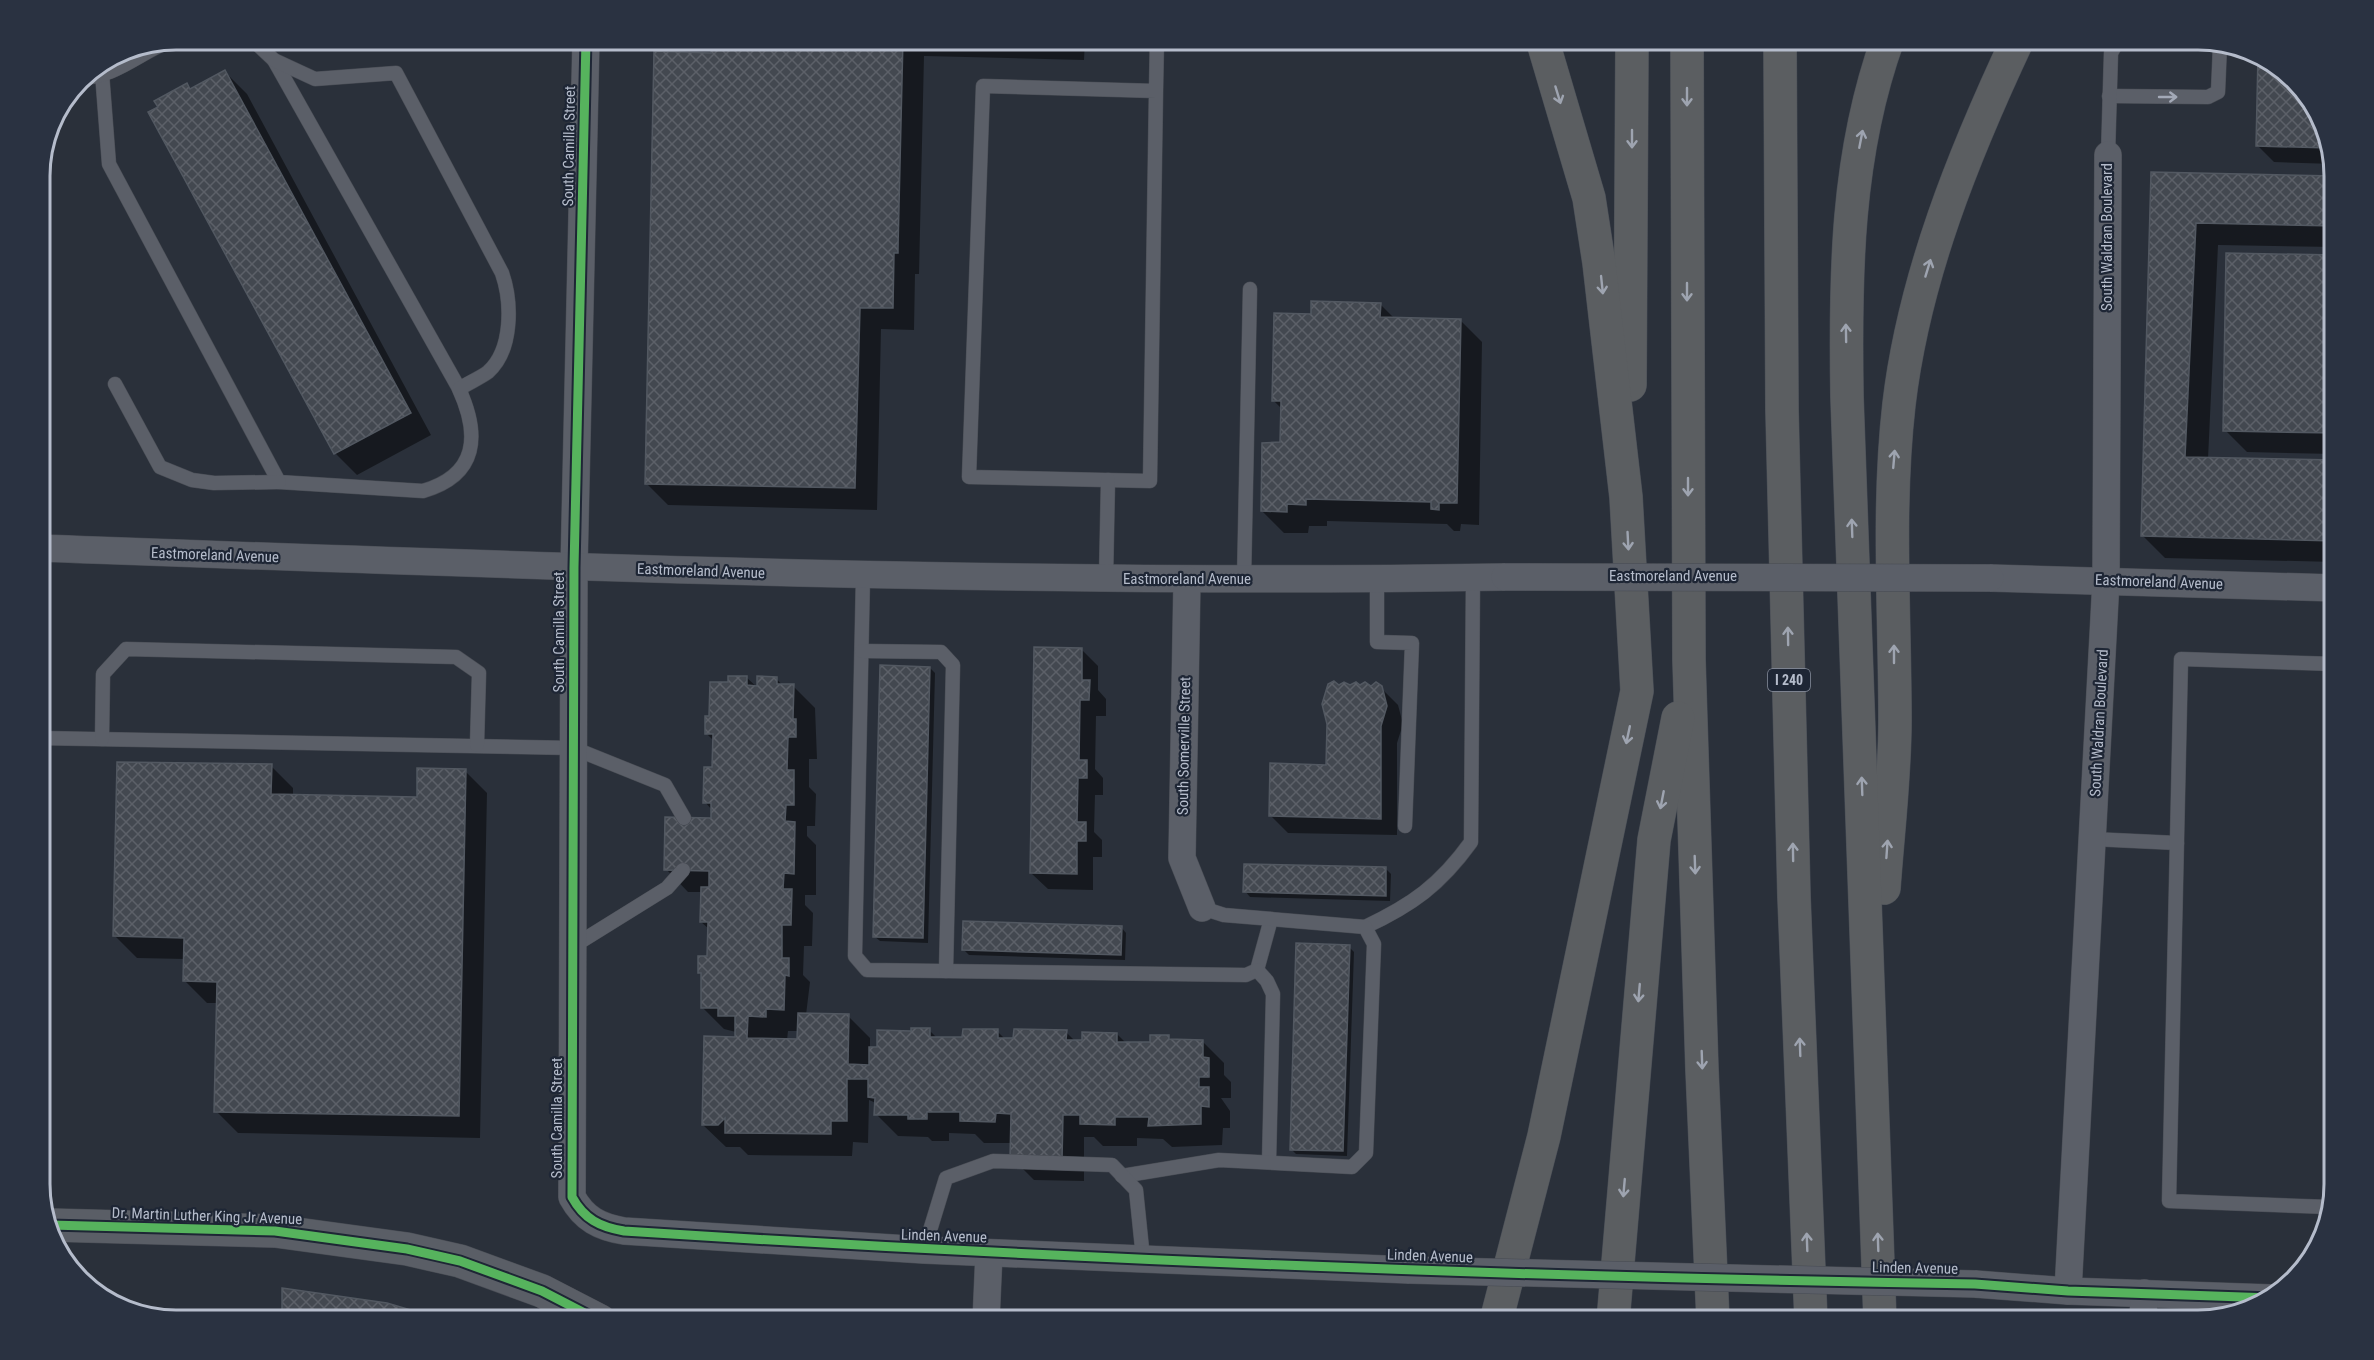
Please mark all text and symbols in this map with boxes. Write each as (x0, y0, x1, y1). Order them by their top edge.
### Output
street label: South Camilla Street (559, 85, 579, 207)
one-way arrow (1553, 85, 1564, 104)
one-way arrow (1681, 87, 1692, 107)
one-way arrow (2157, 91, 2177, 103)
one-way arrow (1626, 129, 1638, 149)
one-way arrow (1856, 130, 1867, 149)
street label: South Waldran Boulevard (2098, 163, 2116, 311)
one-way arrow (1923, 259, 1934, 278)
one-way arrow (1597, 274, 1608, 294)
one-way arrow (1681, 282, 1693, 302)
one-way arrow (1840, 324, 1852, 344)
one-way arrow (1889, 450, 1900, 470)
one-way arrow (1682, 477, 1694, 497)
one-way arrow (1846, 519, 1857, 539)
one-way arrow (1623, 531, 1634, 551)
street label: Eastmoreland Avenue (151, 544, 279, 566)
street label: Eastmoreland Avenue (637, 560, 765, 582)
street label: Eastmoreland Avenue (1609, 567, 1737, 585)
street label: Eastmoreland Avenue (1123, 570, 1251, 588)
street label: Eastmoreland Avenue (2095, 571, 2223, 593)
street label: South Camilla Street (550, 572, 568, 692)
one-way arrow (1782, 626, 1793, 646)
one-way arrow (1888, 645, 1900, 665)
street label: South Waldran Boulevard (2086, 649, 2112, 797)
road number: I 240 (1768, 669, 1810, 691)
street label: South Somerville Street (1174, 677, 1194, 815)
one-way arrow (1622, 725, 1633, 744)
one-way arrow (1856, 776, 1867, 796)
one-way arrow (1656, 789, 1667, 809)
one-way arrow (1881, 840, 1892, 860)
one-way arrow (1787, 842, 1798, 862)
one-way arrow (1690, 855, 1701, 875)
one-way arrow (1634, 983, 1645, 1003)
one-way arrow (1794, 1037, 1805, 1057)
one-way arrow (1696, 1050, 1707, 1070)
street label: South Camilla Street (548, 1058, 566, 1178)
one-way arrow (1618, 1177, 1629, 1197)
street label: Dr. Martin Luther King Jr Avenue (111, 1204, 303, 1228)
street label: Linden Avenue (901, 1226, 987, 1246)
one-way arrow (1802, 1232, 1813, 1252)
one-way arrow (1872, 1232, 1883, 1252)
street label: Linden Avenue (1387, 1246, 1473, 1266)
street label: Linden Avenue (1872, 1258, 1958, 1278)

